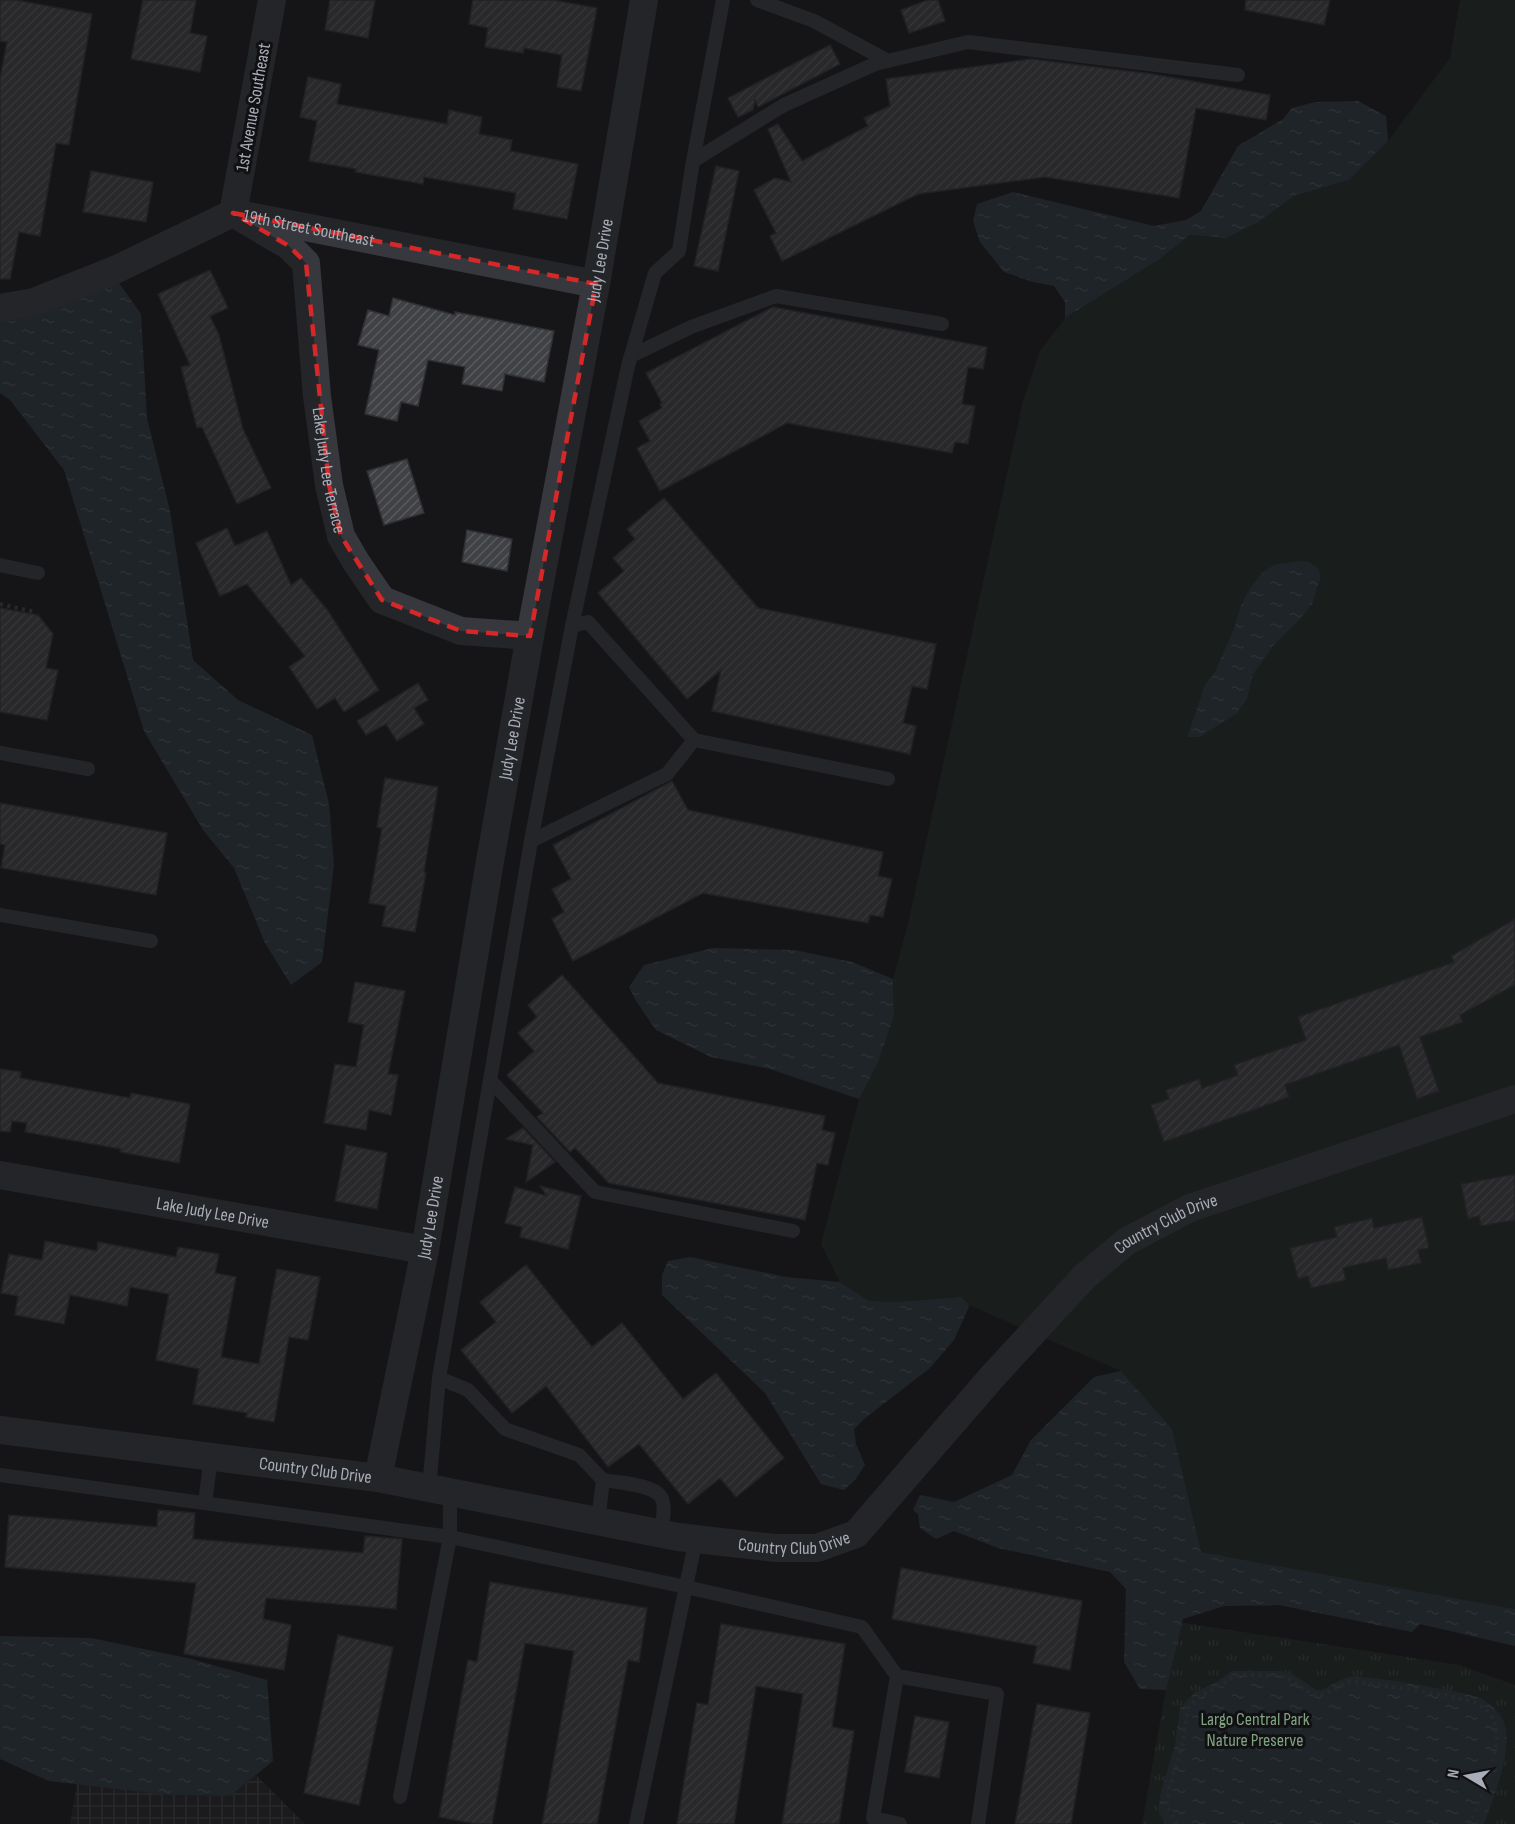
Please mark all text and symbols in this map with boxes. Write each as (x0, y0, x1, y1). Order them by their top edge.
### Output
street label: 1st Avenue Southeast (232, 41, 275, 173)
street label: 19th Street Southeast (241, 205, 377, 252)
street label: Judy Lee Drive (583, 217, 618, 304)
street label: Lake Judy Lee Terrace (308, 406, 350, 535)
street label: Judy Lee Drive (494, 695, 530, 782)
street label: Judy Lee Drive (413, 1174, 448, 1262)
street label: Country Club Drive (1110, 1190, 1220, 1259)
street label: Lake Judy Lee Drive (155, 1193, 271, 1233)
street label: Country Club Drive (258, 1453, 373, 1488)
street label: Country Club Drive (737, 1527, 853, 1559)
park label: Largo Central Park Nature Preserve (1200, 1709, 1310, 1751)
north arrow (1437, 1746, 1497, 1806)
text: N (1444, 1768, 1464, 1780)

